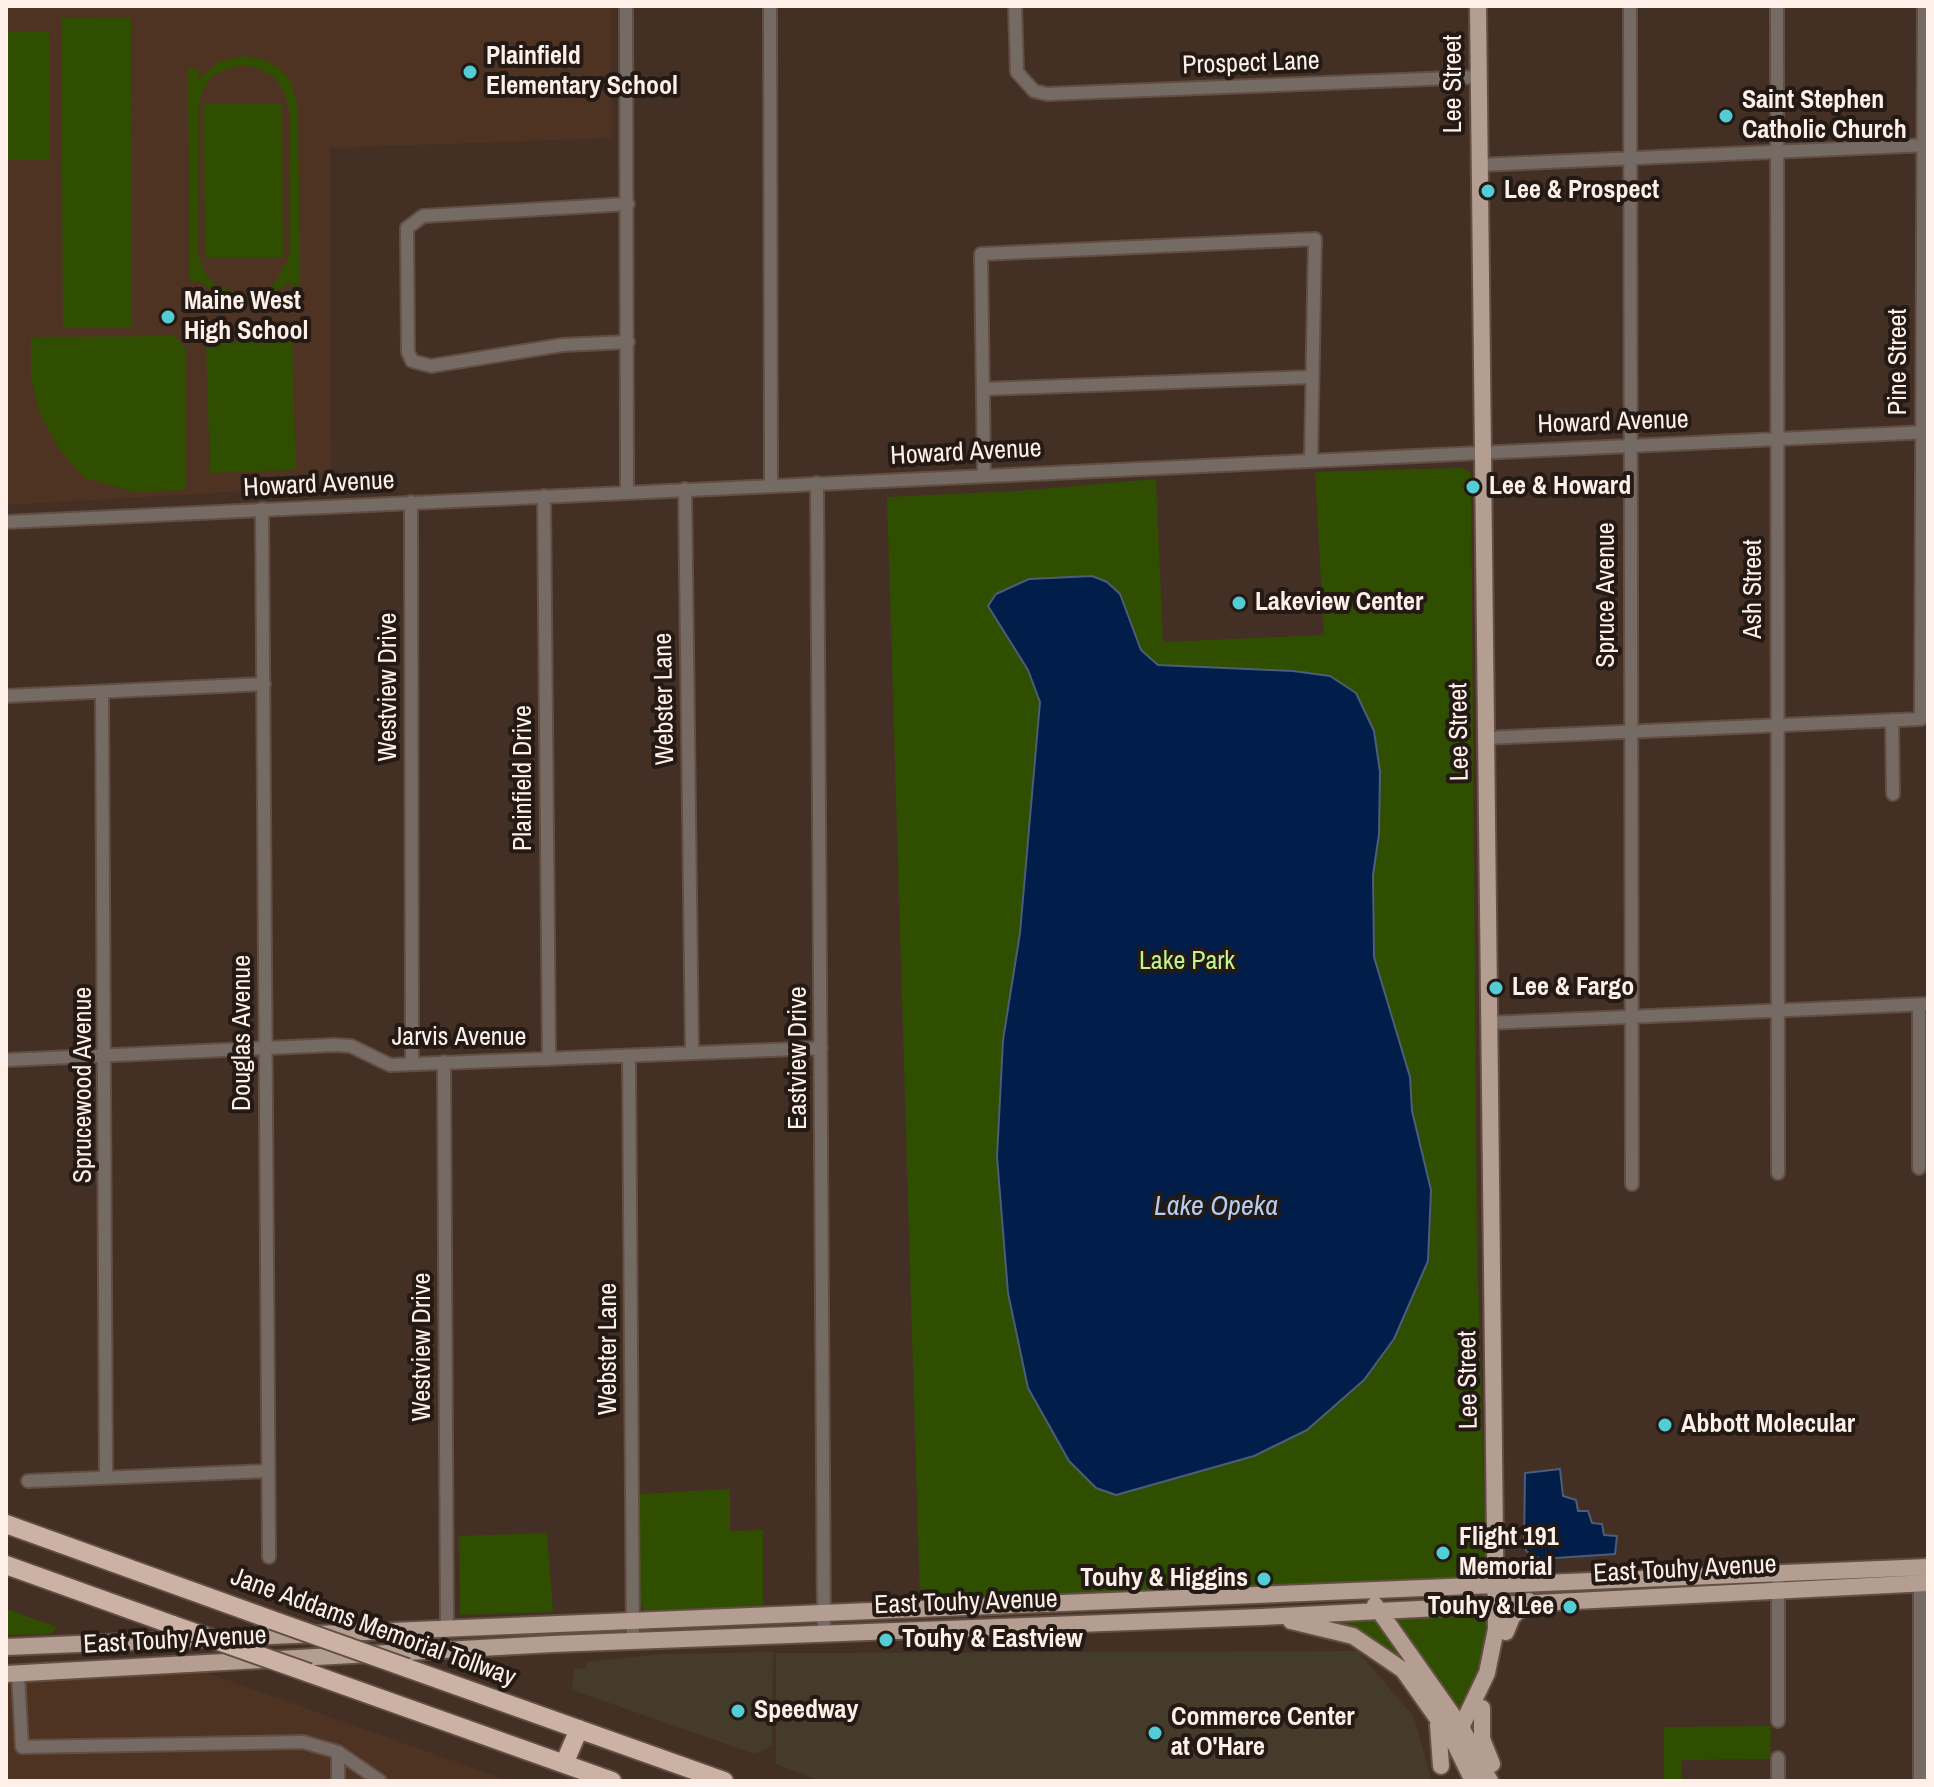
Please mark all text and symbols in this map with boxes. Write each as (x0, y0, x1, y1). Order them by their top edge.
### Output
street label: Lee Street (1438, 35, 1470, 133)
place label: Plainfield Elementary School (486, 41, 678, 102)
street label: Prospect Lane (1182, 46, 1320, 82)
marker: Plainfield Elementary School (461, 63, 479, 81)
place label: Saint Stephen Catholic Church (1742, 85, 1907, 146)
marker: Saint Stephen Catholic Church (1717, 107, 1735, 125)
place label: Lee & Prospect (1504, 175, 1659, 207)
marker: Lee & Prospect (1479, 182, 1497, 200)
place label: Maine West High School (184, 286, 308, 348)
marker: Maine West High School (159, 308, 177, 326)
street label: Pine Street (1883, 309, 1915, 415)
street label: Howard Avenue (1537, 405, 1689, 441)
street label: Howard Avenue (890, 433, 1042, 473)
street label: Howard Avenue (243, 465, 395, 505)
place label: Lee & Howard (1489, 471, 1631, 503)
marker: Lee & Howard (1464, 478, 1482, 496)
street label: Spruce Avenue (1591, 522, 1623, 668)
street label: Ash Street (1738, 539, 1770, 639)
place label: Lakeview Center (1255, 587, 1423, 619)
marker: Lakeview Center (1230, 594, 1248, 612)
street label: Westview Drive (373, 613, 405, 761)
street label: Webster Lane (648, 633, 682, 765)
street label: Lee Street (1444, 683, 1476, 781)
street label: Plainfield Drive (508, 705, 540, 851)
park label: Lake Park (1139, 946, 1235, 978)
street label: Douglas Avenue (227, 955, 259, 1111)
place label: Lee & Fargo (1512, 972, 1634, 1004)
marker: Lee & Fargo (1487, 979, 1505, 997)
street label: Eastview Drive (783, 986, 815, 1130)
street label: Sprucewood Avenue (68, 987, 100, 1183)
street label: Jarvis Avenue (392, 1022, 526, 1054)
water label: Lake Opeka (1154, 1190, 1278, 1224)
street label: Westview Drive (407, 1273, 439, 1421)
street label: Webster Lane (593, 1283, 625, 1415)
street label: Lee Street (1453, 1331, 1485, 1429)
place label: Abbott Molecular (1681, 1409, 1855, 1441)
marker: Abbott Molecular (1656, 1416, 1674, 1434)
place label: Flight 191 Memorial (1459, 1522, 1559, 1584)
marker: Flight 191 Memorial (1434, 1544, 1452, 1562)
street label: East Touhy Avenue (1593, 1550, 1777, 1590)
street label: Jane Addams Memorial Tollway (226, 1562, 520, 1694)
place label: Touhy & Higgins (1080, 1563, 1248, 1595)
marker: Touhy & Higgins (1255, 1570, 1273, 1588)
street label: East Touhy Avenue (874, 1584, 1058, 1622)
place label: Touhy & Lee (1428, 1591, 1554, 1623)
marker: Touhy & Lee (1561, 1598, 1579, 1616)
street label: East Touhy Avenue (83, 1621, 267, 1661)
place label: Touhy & Eastview (902, 1624, 1083, 1656)
marker: Touhy & Eastview (877, 1631, 895, 1649)
place label: Speedway (754, 1695, 858, 1727)
marker: Speedway (729, 1702, 747, 1720)
place label: Commerce Center at O'Hare (1171, 1702, 1355, 1764)
marker: Commerce Center at O'Hare (1146, 1724, 1164, 1742)

